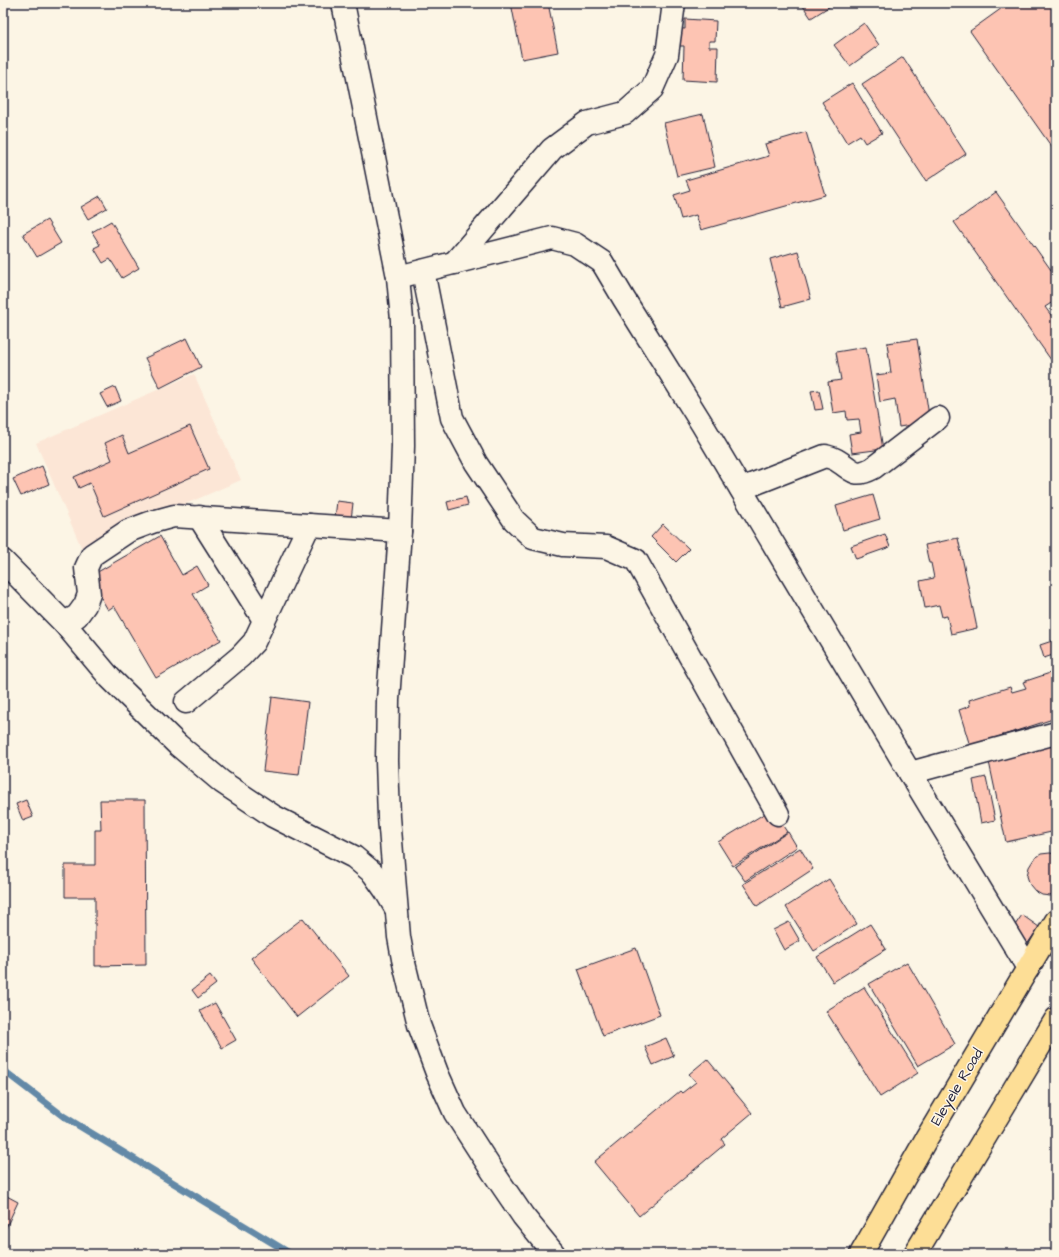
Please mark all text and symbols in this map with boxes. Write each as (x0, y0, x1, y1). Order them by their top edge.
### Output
street label: Eleyele Road (926, 1044, 989, 1130)

